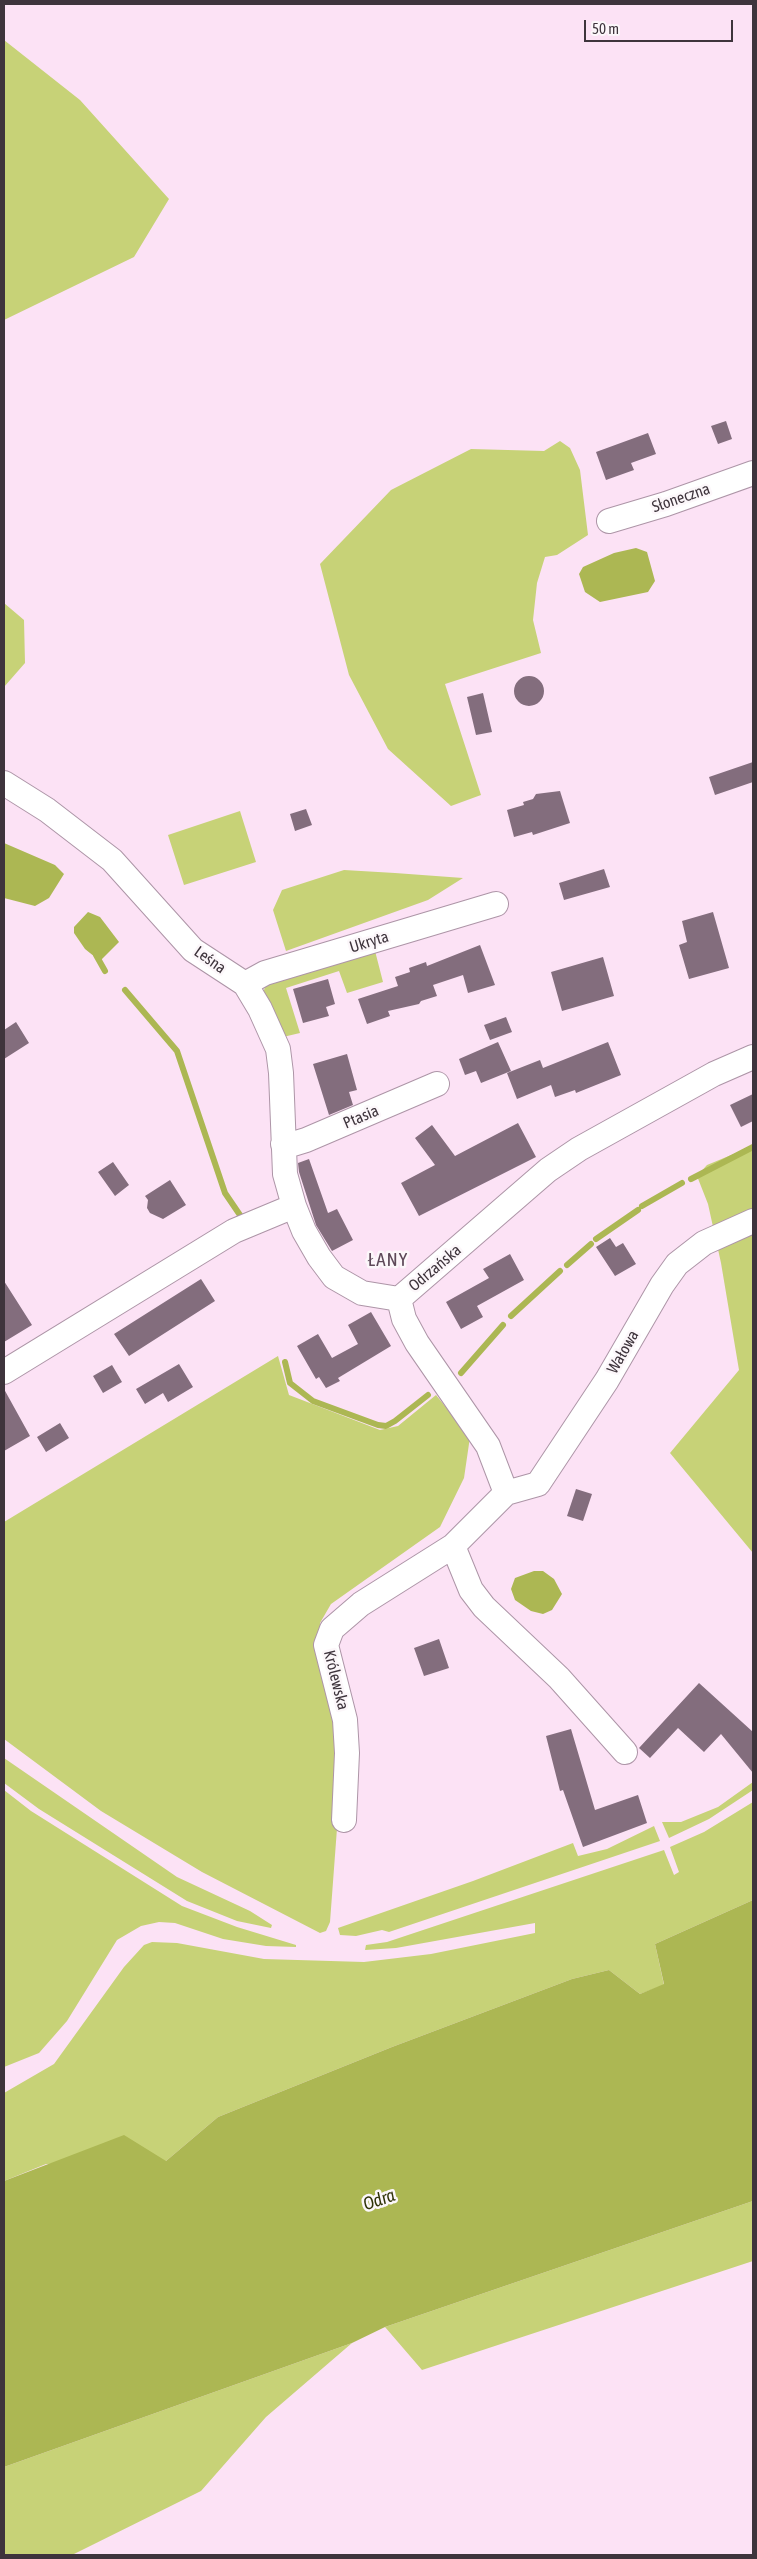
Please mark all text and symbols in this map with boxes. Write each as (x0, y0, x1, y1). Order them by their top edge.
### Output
scale bar (587, 10, 736, 42)
text: 50 m (592, 20, 619, 37)
street label: Słoneczna (649, 479, 713, 517)
street label: Ukryta (347, 927, 391, 957)
street label: Leśna (190, 942, 230, 978)
street label: Ptasia (340, 1101, 382, 1133)
street label: Odrzańska (405, 1240, 465, 1296)
district label: ŁANY (367, 1249, 409, 1271)
street label: Wałowa (603, 1327, 643, 1377)
street label: Królewska (319, 1648, 353, 1712)
water label: Odra (360, 2185, 398, 2215)

